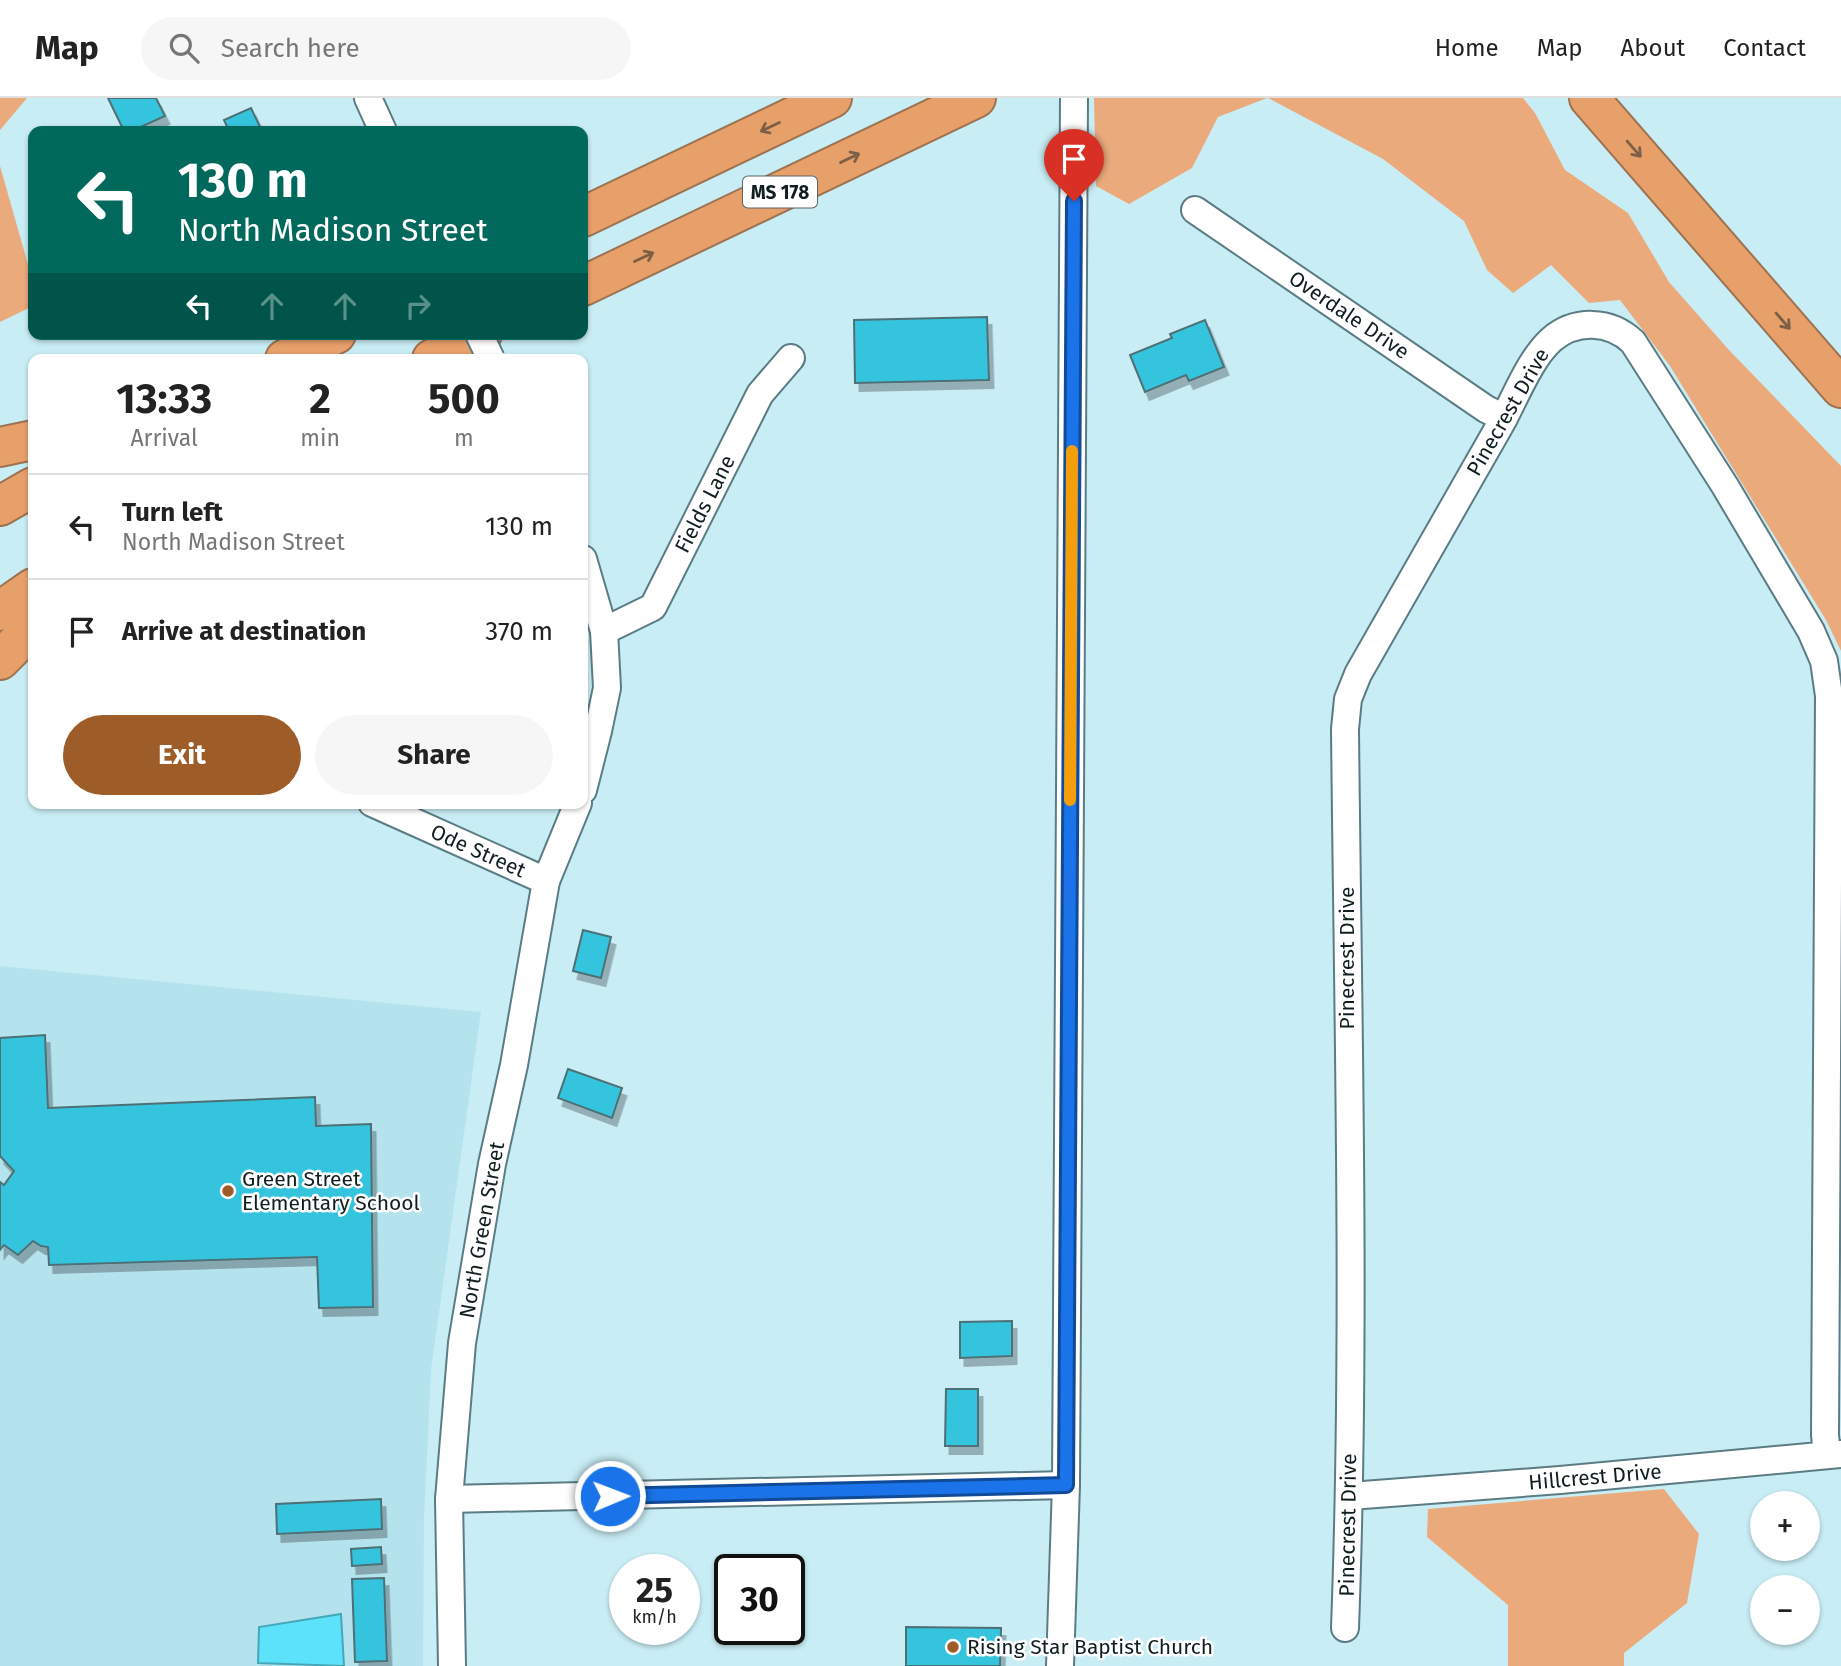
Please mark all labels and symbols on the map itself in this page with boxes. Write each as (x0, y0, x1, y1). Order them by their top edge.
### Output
one-way arrow (760, 121, 781, 135)
pin (1044, 129, 1104, 201)
one-way arrow (1626, 140, 1642, 158)
one-way arrow (839, 151, 860, 165)
road number: MS 178 (743, 176, 817, 208)
one-way arrow (633, 249, 654, 263)
street label: Overdale Drive (1284, 265, 1414, 365)
one-way arrow (1775, 312, 1791, 330)
street label: Pinecrest Drive (1461, 344, 1555, 480)
street label: Fields Lane (669, 451, 741, 557)
street label: Ode Street (427, 819, 530, 884)
street label: Pinecrest Drive (1334, 886, 1360, 1030)
street label: North Green Street (454, 1139, 510, 1320)
place label: Green Street Elementary School (242, 1166, 420, 1216)
marker: Green Street Elementary School (220, 1183, 236, 1199)
street label: Pinecrest Drive (1334, 1453, 1362, 1597)
street label: Hillcrest Drive (1527, 1458, 1663, 1496)
position arrow (573, 1459, 647, 1533)
speed limit sign: 30 (714, 1554, 805, 1645)
place label: Rising Star Baptist Church (967, 1634, 1213, 1660)
marker: Rising Star Baptist Church (945, 1639, 961, 1655)

